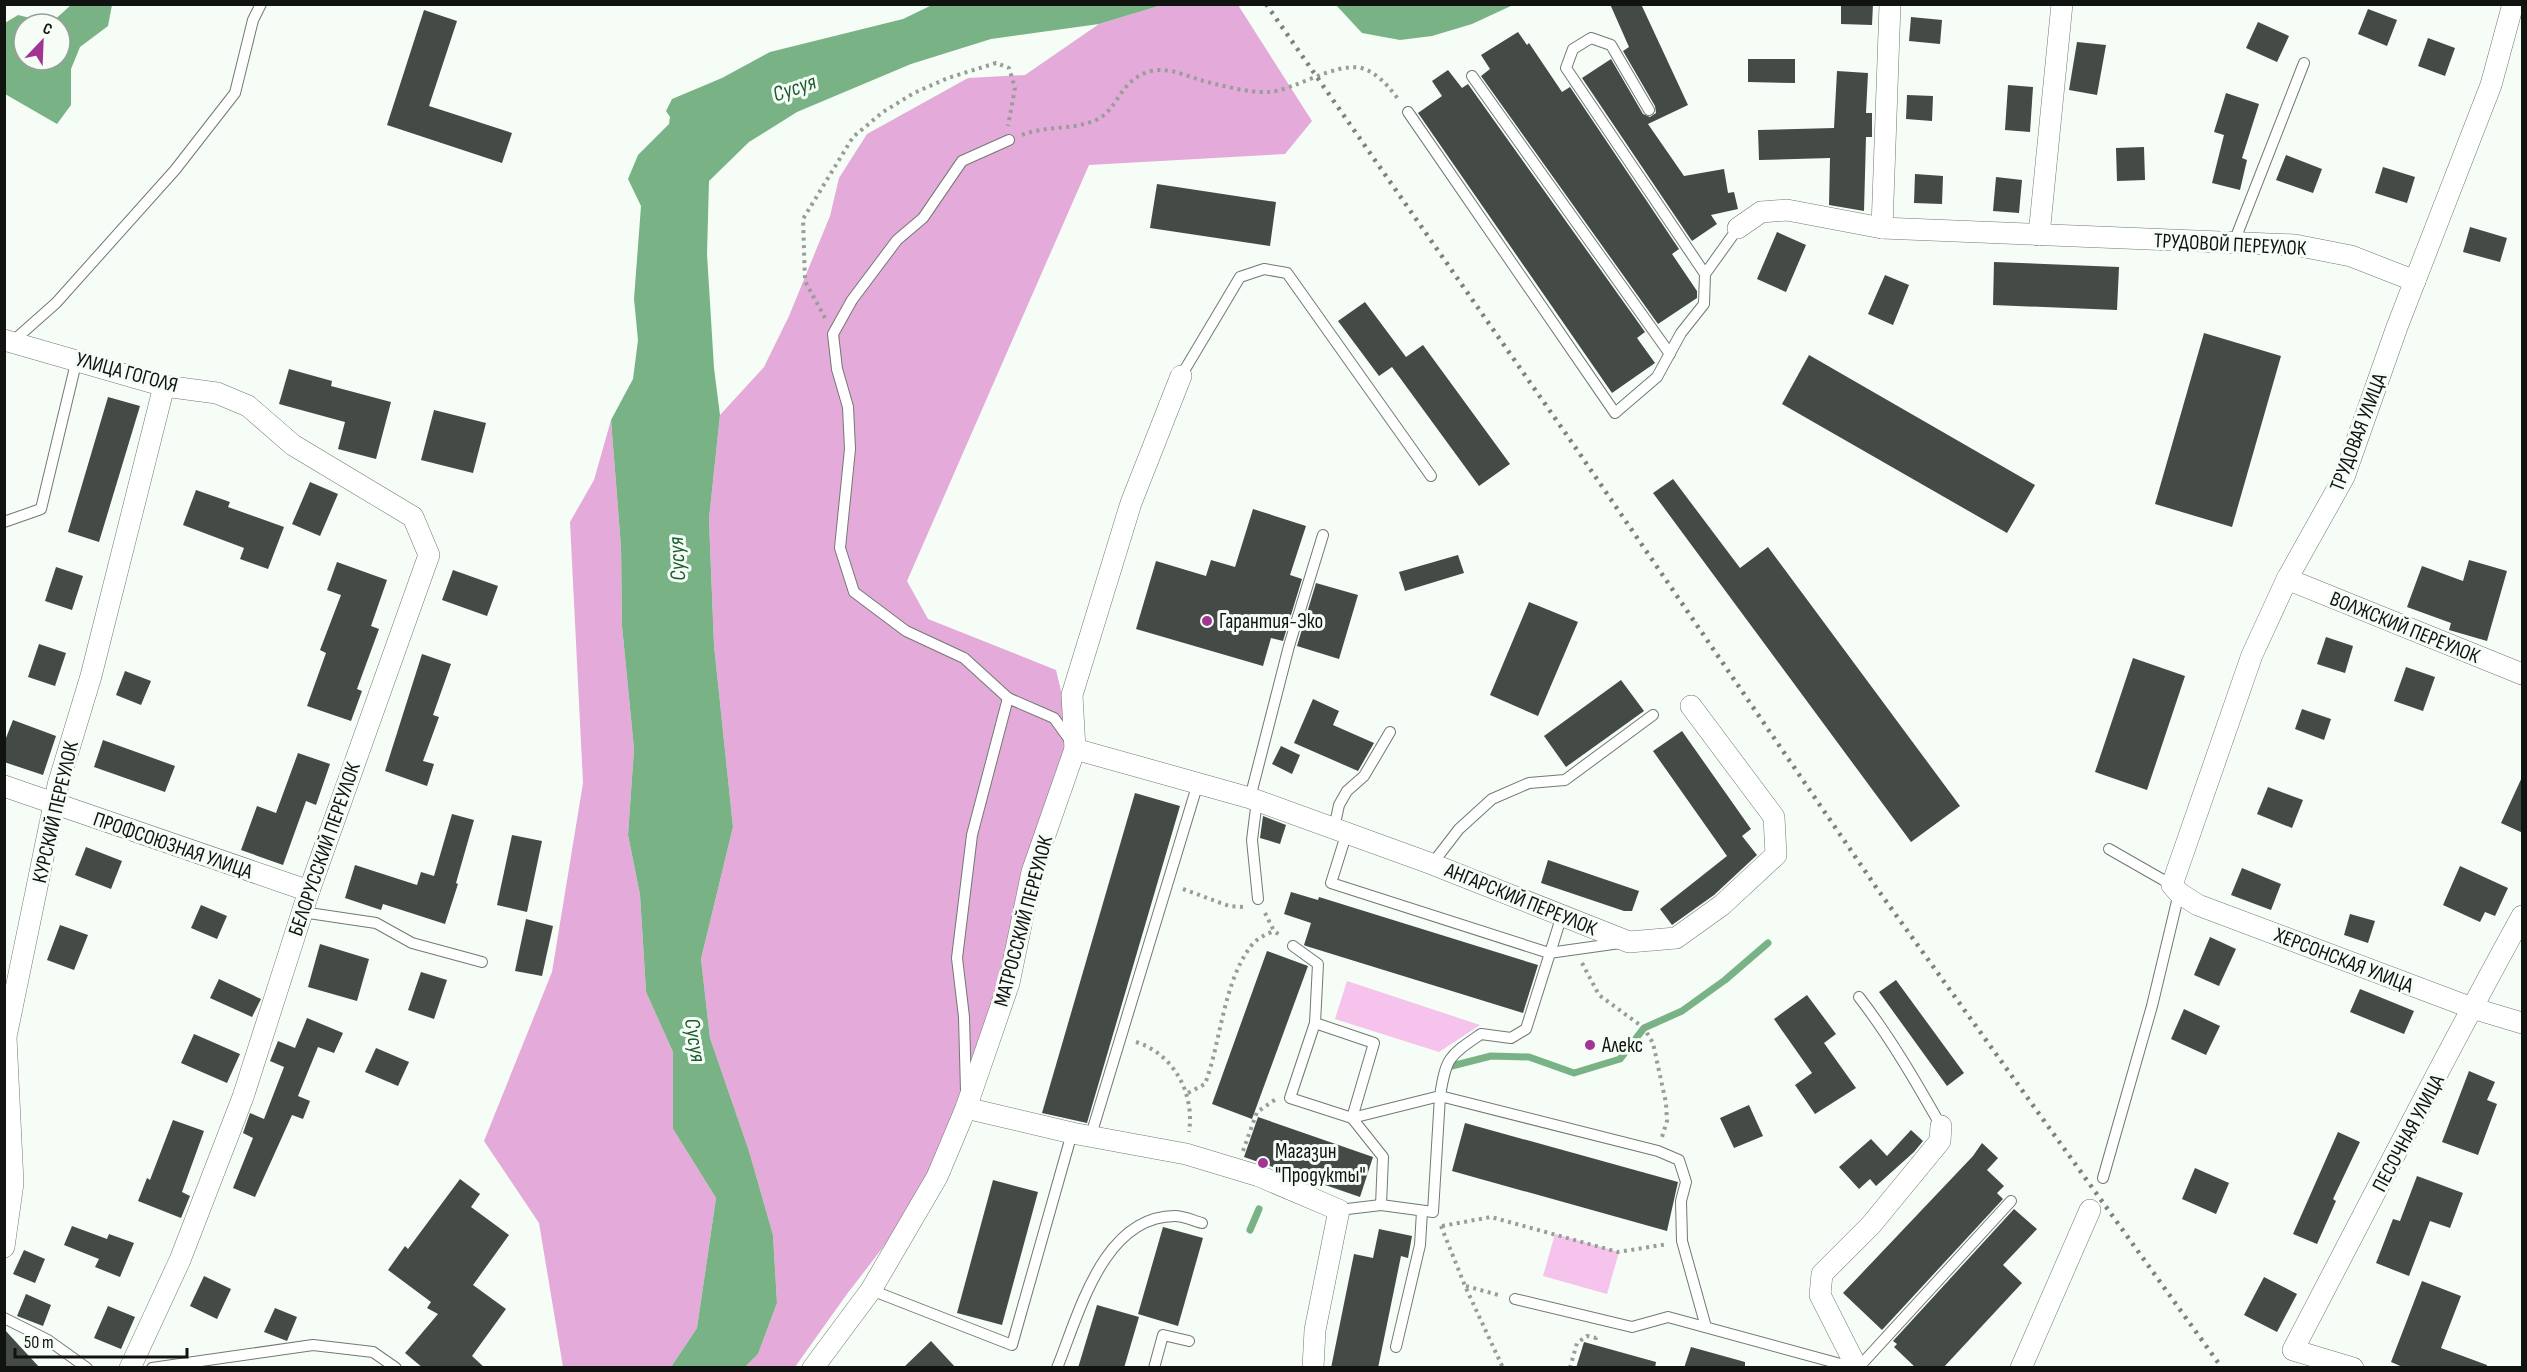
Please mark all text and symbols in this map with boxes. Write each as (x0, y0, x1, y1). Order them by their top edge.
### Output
north arrow (12, 12, 72, 72)
text: С (40, 19, 55, 40)
water label: Сусуя (769, 68, 820, 108)
street label: ТРУДОВОЙ ПЕРЕУЛОК (2153, 228, 2307, 261)
street label: УЛИЦА ГОГОЛЯ (73, 347, 180, 398)
street label: ТРУДОВАЯ УЛИЦА (2325, 369, 2393, 495)
water label: Сусуя (663, 536, 692, 582)
street label: ВОЛЖСКИЙ ПЕРЕУЛОК (2326, 586, 2484, 669)
place label: Гарантия-Эко (1219, 609, 1323, 634)
marker: Гарантия-Эко (1200, 614, 1214, 628)
street label: КУРСКИЙ ПЕРЕУЛОК (27, 738, 84, 885)
street label: БЕЛОРУССКИЙ ПЕРЕУЛОК (283, 759, 366, 939)
street label: ПРОФСОЮЗНАЯ УЛИЦА (90, 807, 257, 885)
street label: МАТРОССКИЙ ПЕРЕУЛОК (989, 832, 1058, 1009)
street label: АНГАРСКИЙ ПЕРЕУЛОК (1440, 857, 1601, 942)
street label: ХЕРСОНСКАЯ УЛИЦА (2270, 922, 2418, 999)
water label: Сусуя (678, 1016, 711, 1065)
place label: Алекс (1601, 1033, 1643, 1058)
marker: Алекс (1583, 1038, 1597, 1052)
street label: ПЕСОЧНАЯ УЛИЦА (2367, 1069, 2450, 1196)
place label: Магазин "Продукты" (1275, 1139, 1366, 1188)
marker: Магазин "Продукты" (1256, 1156, 1270, 1170)
scale bar (15, 1321, 188, 1359)
text: 50 m (24, 1332, 54, 1353)

